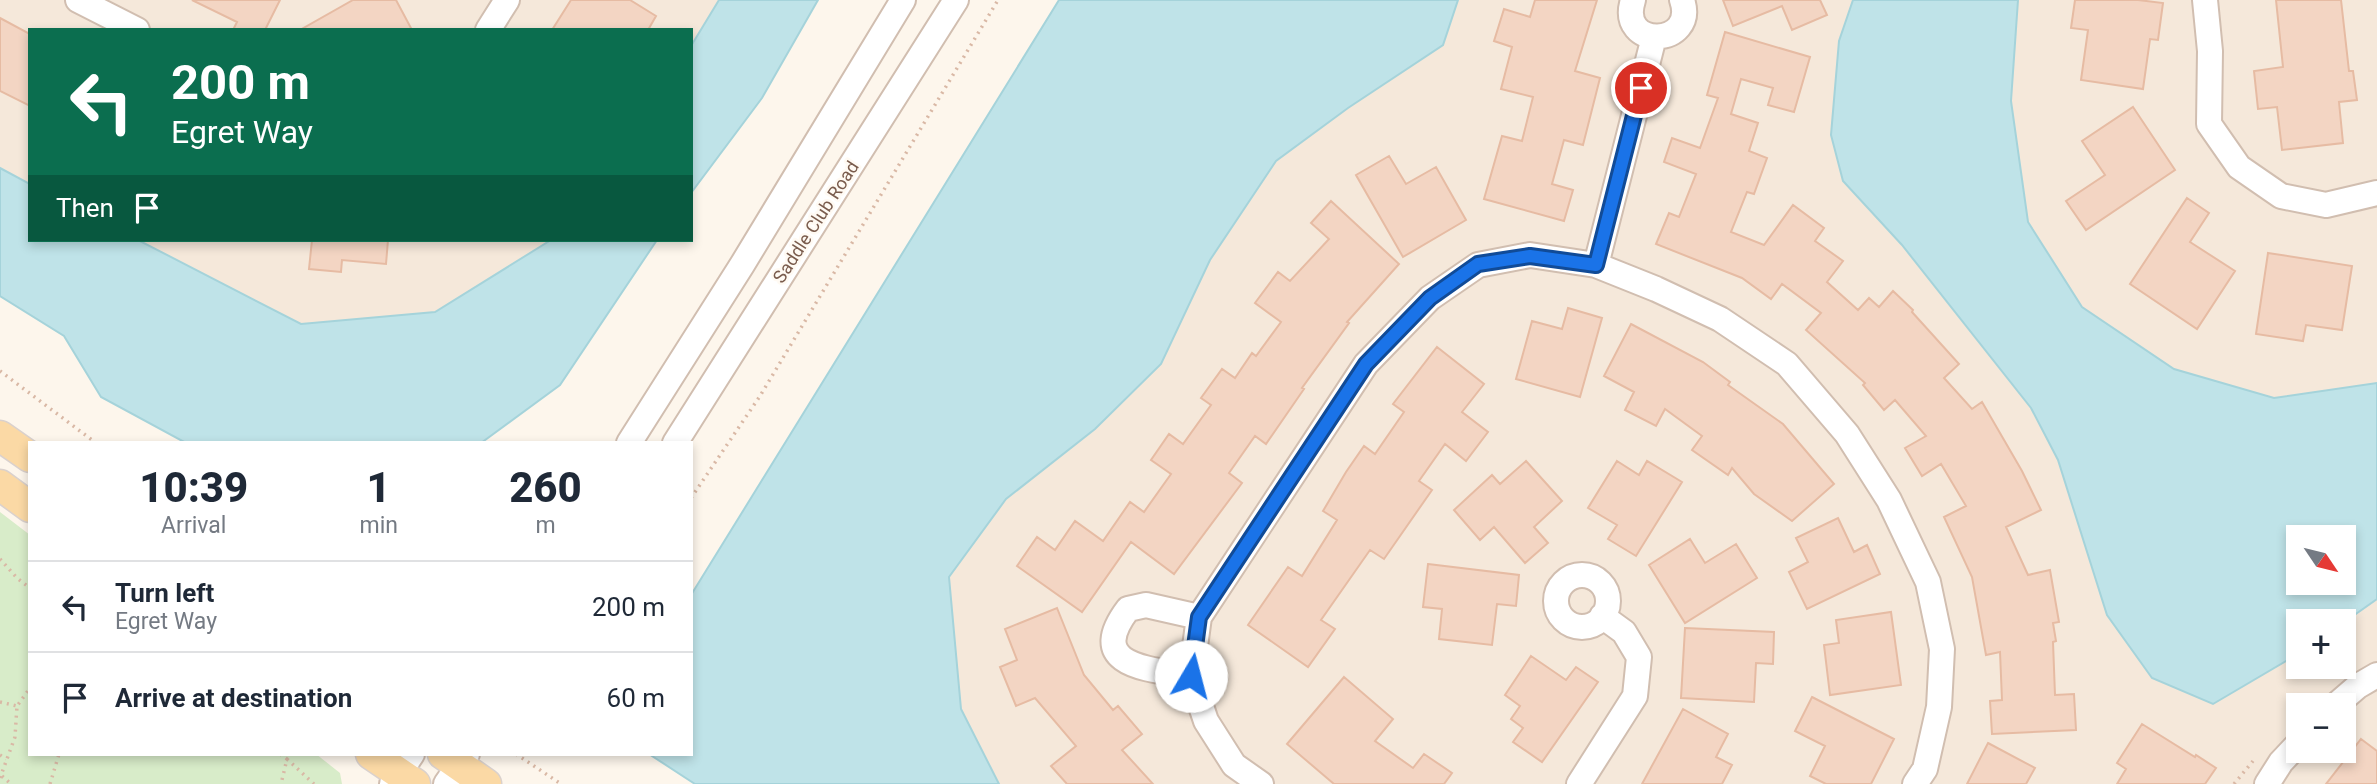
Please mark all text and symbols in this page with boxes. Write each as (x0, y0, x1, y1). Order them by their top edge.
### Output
text: 200 m (171, 54, 310, 111)
icon: left (56, 56, 147, 147)
pin (1611, 58, 1671, 118)
icon: arrive (1622, 69, 1660, 107)
text: Egret Way (171, 113, 313, 151)
street label: Saddle Club Road (768, 157, 863, 287)
icon: arrive (128, 189, 166, 227)
text: Then (56, 193, 114, 223)
text: 10:39 (139, 463, 248, 512)
text: 1 (367, 463, 391, 512)
text: 260 (509, 463, 582, 512)
text: Arrival (161, 512, 226, 539)
text: min (359, 512, 398, 539)
text: m (535, 512, 556, 539)
north arrow (2286, 525, 2356, 595)
map controls (2286, 525, 2356, 763)
text: Turn left (115, 578, 214, 608)
icon: left (56, 588, 94, 626)
text: 200 m (592, 592, 665, 622)
text: Egret Way (115, 608, 217, 635)
button: + (2286, 609, 2356, 679)
position arrow (1154, 639, 1228, 713)
icon: arrive (56, 679, 94, 717)
text: Arrive at destination (115, 683, 352, 713)
text: 60 m (607, 683, 665, 713)
button: − (2286, 693, 2356, 763)

